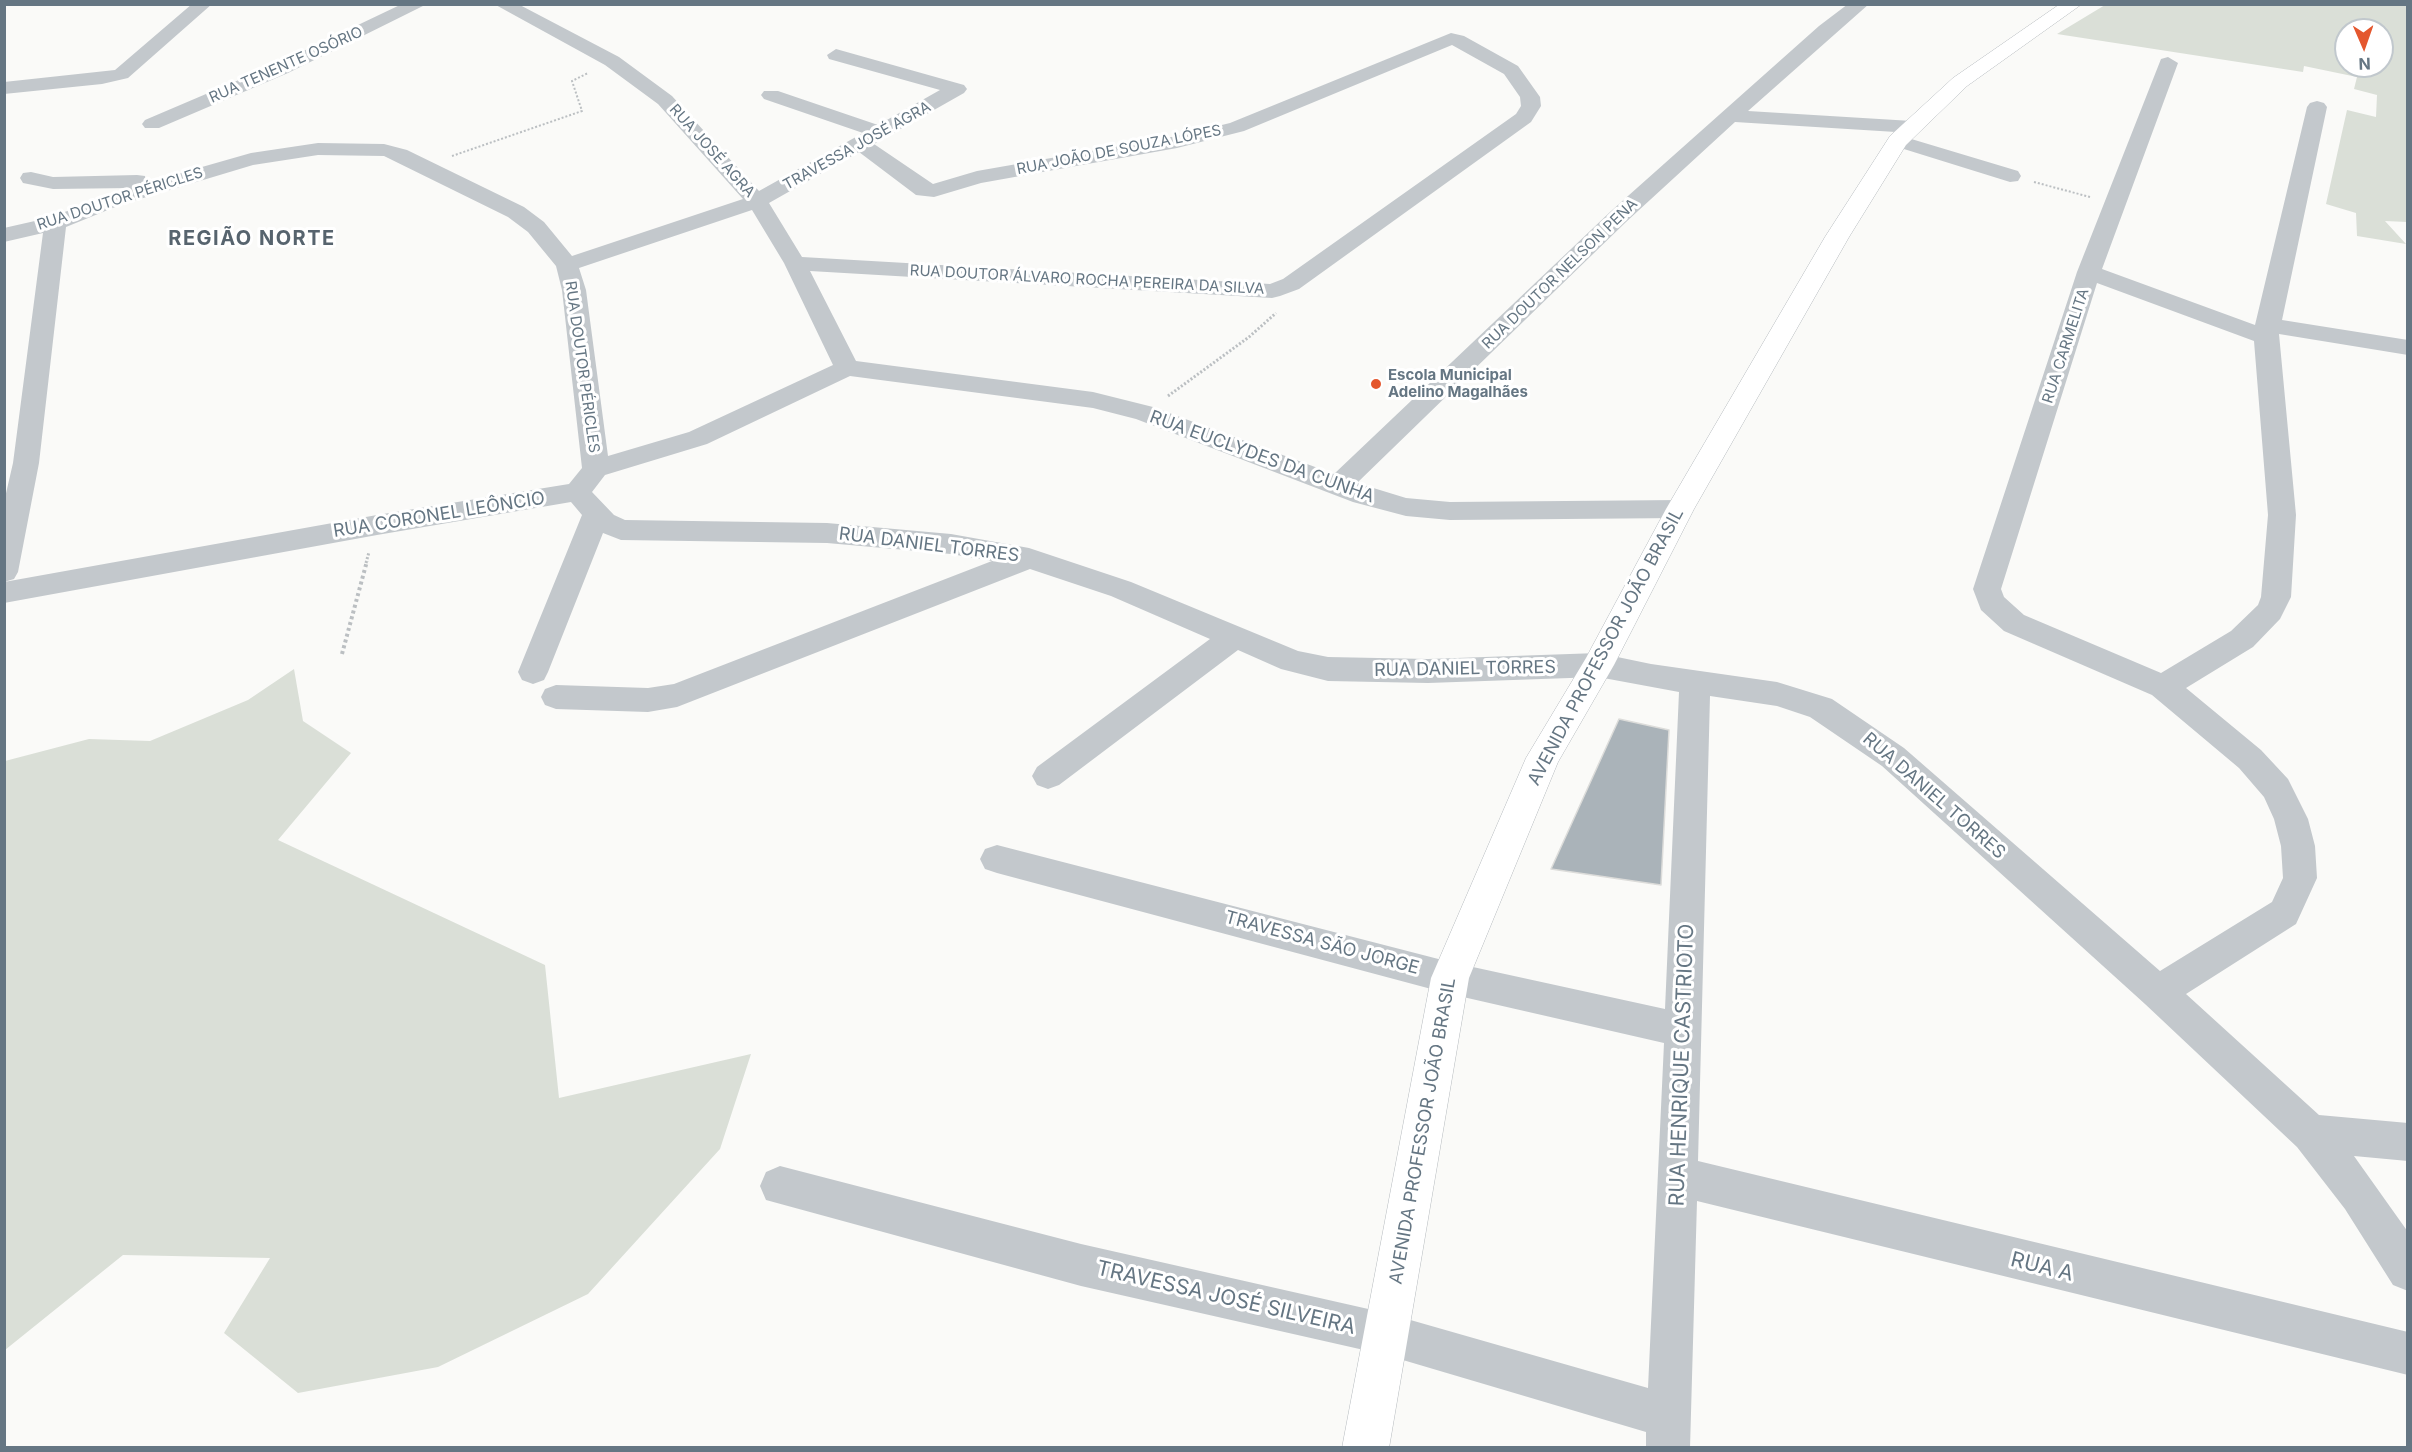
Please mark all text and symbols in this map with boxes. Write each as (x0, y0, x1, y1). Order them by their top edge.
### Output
north arrow (2334, 18, 2394, 78)
street label: RUA TENENTE OSÓRIO (206, 23, 366, 107)
text: N (2358, 54, 2371, 74)
street label: TRAVESSA JOSÉ AGRA (780, 98, 934, 194)
street label: RUA JOSÉ AGRA (665, 101, 759, 201)
street label: RUA JOÃO DE SOUZA LÓPES (1015, 121, 1223, 179)
street label: RUA DOUTOR PÉRICLES (35, 164, 205, 234)
street label: RUA DOUTOR NELSON PENA (1479, 195, 1641, 353)
district label: REGIÃO NORTE (168, 227, 336, 251)
street label: RUA DOUTOR ÁLVARO ROCHA PEREIRA DA SILVA (909, 262, 1265, 298)
street label: RUA DOUTOR PÉRICLES (561, 280, 603, 454)
street label: RUA CARMELITA (2039, 286, 2093, 406)
place label: Escola Municipal Adelino Magalhães (1388, 366, 1528, 401)
marker: Escola Municipal Adelino Magalhães (1369, 377, 1383, 391)
street label: RUA EUCLYDES DA CUNHA (1147, 406, 1377, 508)
street label: RUA CORONEL LEÔNCIO (332, 488, 546, 542)
street label: AVENIDA PROFESSOR JOÃO BRASIL (1523, 505, 1689, 789)
street label: RUA DANIEL TORRES (837, 523, 1021, 567)
street label: RUA DANIEL TORRES (1374, 657, 1556, 681)
street label: RUA DANIEL TORRES (1858, 728, 2010, 864)
street label: TRAVESSA SÃO JORGE (1222, 907, 1422, 979)
street label: RUA HENRIQUE CASTRIOTO (1664, 923, 1700, 1207)
street label: AVENIDA PROFESSOR JOÃO BRASIL (1385, 976, 1461, 1286)
street label: RUA A (2008, 1247, 2076, 1287)
street label: TRAVESSA JOSÉ SILVEIRA (1094, 1256, 1358, 1340)

